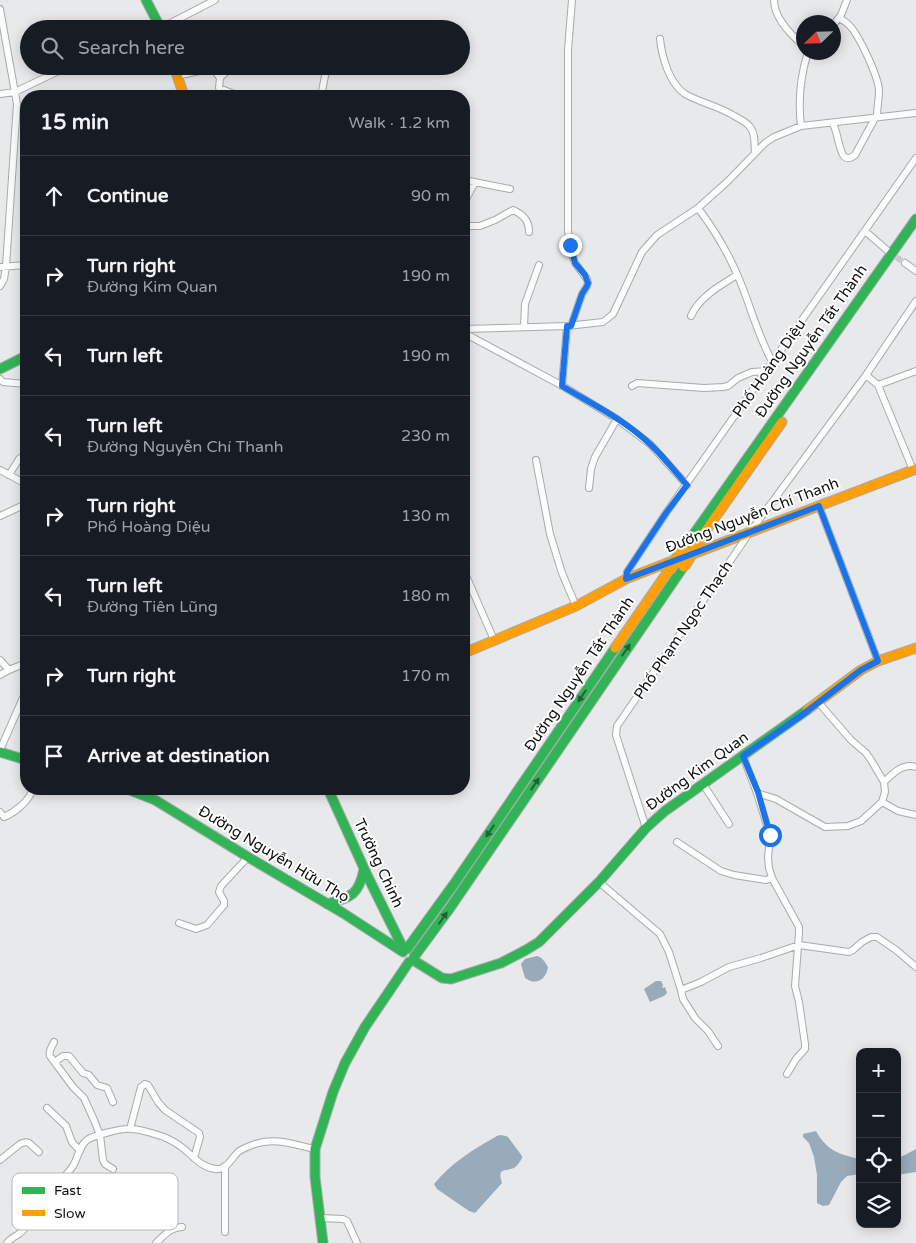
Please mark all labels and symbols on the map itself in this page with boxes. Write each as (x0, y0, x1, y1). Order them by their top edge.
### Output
north arrow (796, 15, 841, 60)
route end (559, 234, 582, 257)
street label: Đường Nguyễn Tất Thành (751, 261, 871, 421)
street label: Phố Hoàng Diệu (728, 315, 810, 421)
street label: Đường Nguyễn Chí Thanh (663, 474, 841, 556)
street label: Phố Phạm Ngọc Thạch (630, 557, 736, 703)
street label: Đường Nguyễn Tất Thành (520, 593, 638, 755)
one-way arrow (621, 643, 631, 657)
one-way arrow (577, 690, 587, 703)
street label: Đường Kim Quan (642, 728, 752, 814)
one-way arrow (530, 777, 540, 791)
street label: Đường Nguyễn Hữu Thọ (195, 802, 353, 906)
street label: Trường Chinh (350, 815, 408, 911)
one-way arrow (485, 824, 495, 837)
route start (759, 824, 782, 847)
one-way arrow (438, 912, 448, 925)
legend (12, 1173, 178, 1230)
text: Fast (54, 1182, 82, 1199)
text: Slow (54, 1205, 86, 1222)

